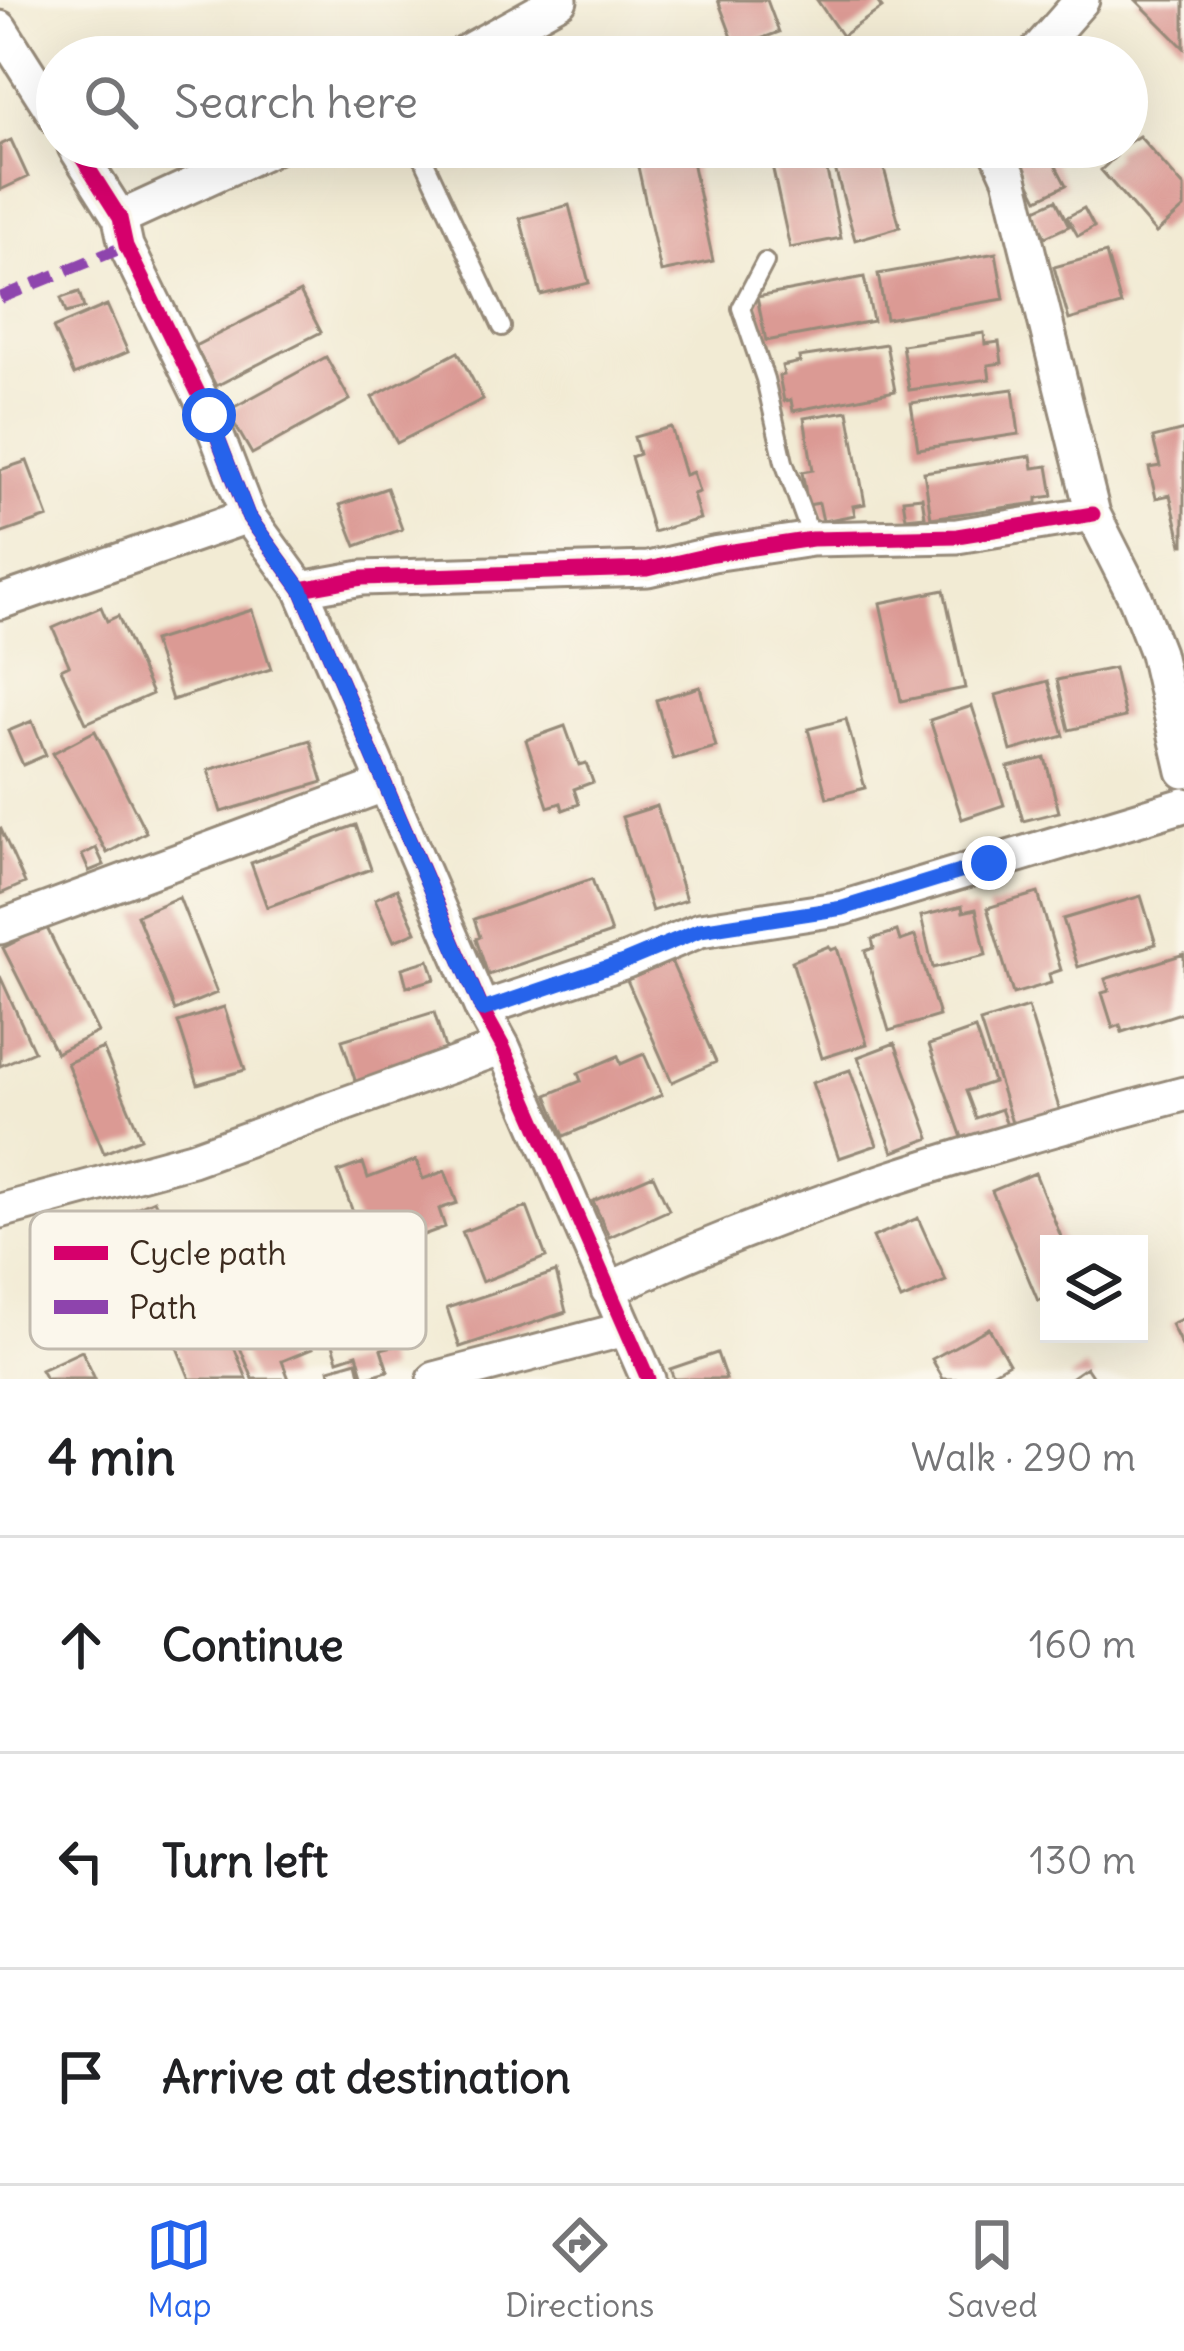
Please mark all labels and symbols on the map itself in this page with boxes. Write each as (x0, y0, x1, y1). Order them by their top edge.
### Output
route start (182, 388, 236, 442)
route end (962, 836, 1016, 890)
legend (30, 1211, 426, 1349)
text: Cycle path (129, 1232, 287, 1274)
text: Path (129, 1286, 197, 1328)

